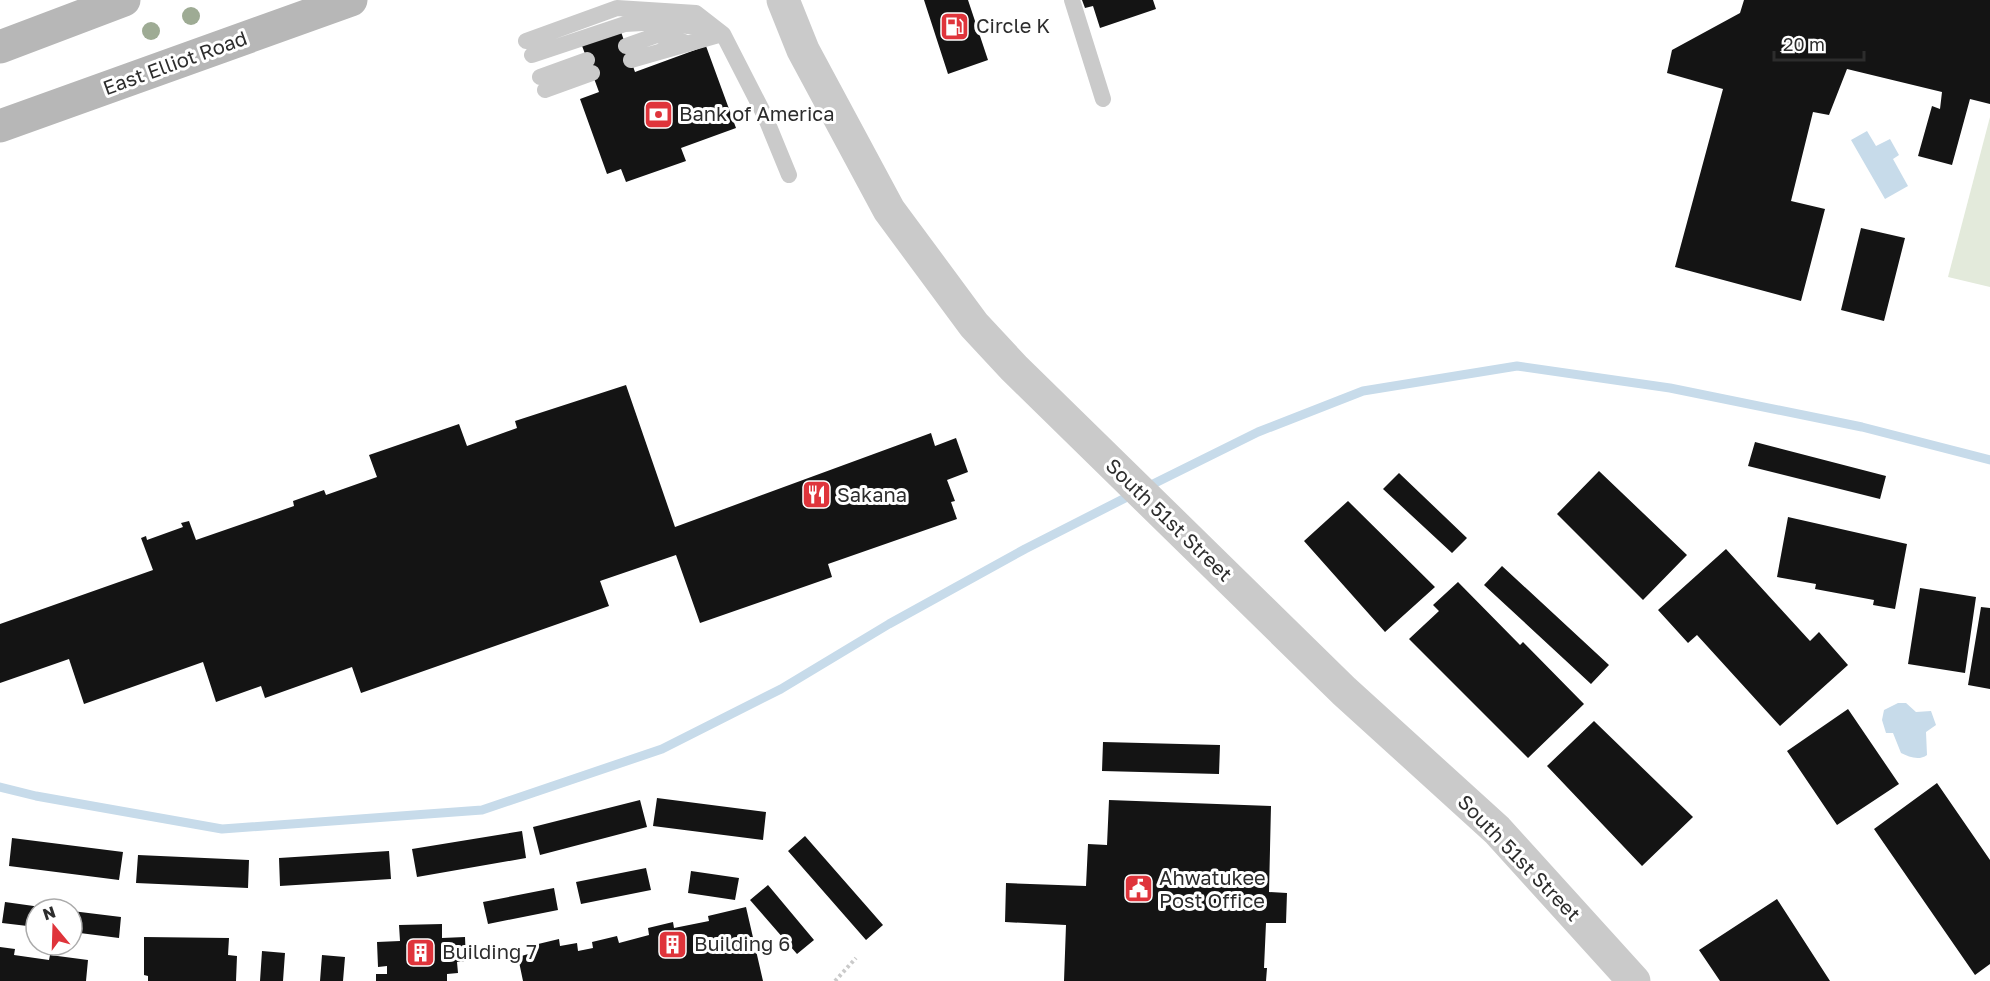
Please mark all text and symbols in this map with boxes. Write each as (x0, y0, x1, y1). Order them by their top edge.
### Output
fuel station icon: Circle K (939, 10, 971, 42)
place label: Circle K (976, 13, 1050, 37)
scale bar (1774, 24, 1864, 62)
street label: East Elliot Road (99, 25, 250, 99)
text: 20 m (1783, 33, 1825, 55)
bank icon: Bank of America (642, 98, 674, 130)
place label: Bank of America (679, 101, 834, 125)
street label: South 51st Street (1102, 453, 1238, 586)
restaurant icon: Sakana (800, 479, 832, 511)
place label: Sakana (837, 482, 907, 506)
street label: South 51st Street (1453, 789, 1586, 925)
place label: Ahwatukee Post Office (1159, 865, 1266, 912)
public building icon: Ahwatukee Post Office (1122, 873, 1154, 905)
north arrow (24, 897, 84, 957)
text: N (40, 901, 58, 924)
building icon: Building 6 (657, 928, 689, 960)
place label: Building 6 (694, 931, 790, 955)
building icon: Building 7 (405, 936, 437, 968)
place label: Building 7 (442, 939, 537, 963)

